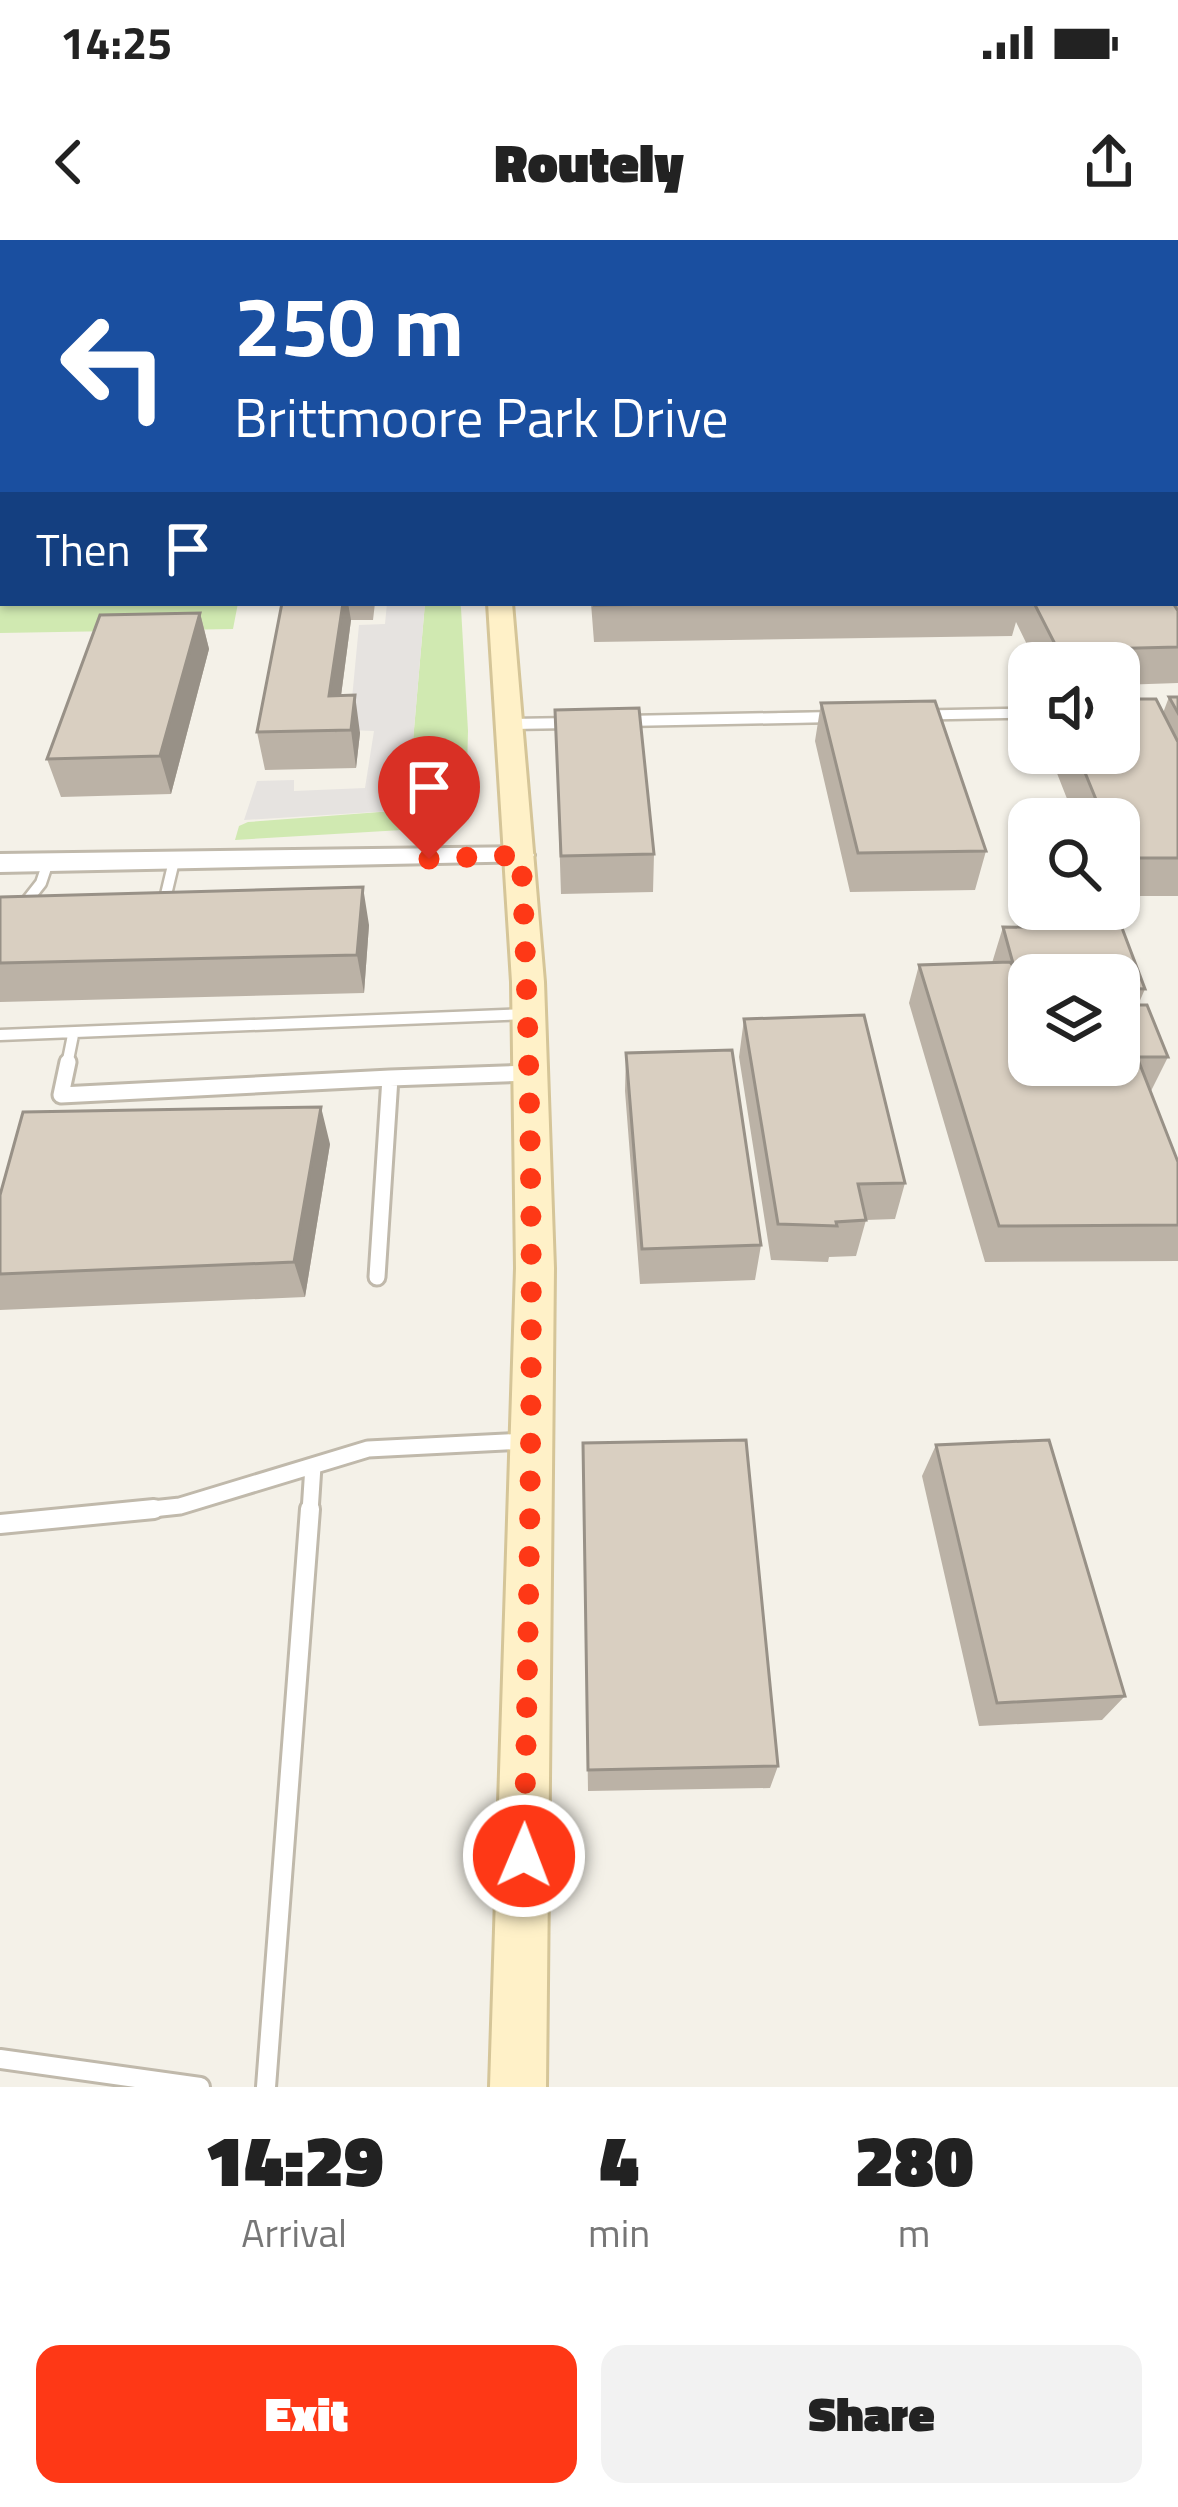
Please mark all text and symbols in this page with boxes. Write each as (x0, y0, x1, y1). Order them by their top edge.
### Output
text: 14:25 (60, 8, 172, 76)
text: Routely (494, 121, 684, 203)
icon: back (36, 129, 102, 195)
icon: share (1076, 129, 1142, 195)
text: 250 m (234, 261, 464, 389)
icon: left (36, 288, 192, 444)
text: Brittmoore Park Drive (234, 376, 728, 458)
text: Then (36, 515, 131, 583)
icon: arrive (155, 516, 221, 582)
map controls (1008, 642, 1140, 1086)
button: sound (1008, 642, 1140, 774)
pin (378, 736, 480, 859)
icon: arrive (396, 754, 462, 820)
button: search (1008, 798, 1140, 930)
button: layers (1008, 954, 1140, 1086)
position arrow (461, 1793, 587, 1919)
text: 14:29 (204, 2104, 384, 2214)
text: 4 (599, 2104, 639, 2214)
text: 280 (855, 2104, 974, 2214)
text: Arrival (241, 2203, 347, 2262)
text: min (588, 2203, 650, 2262)
text: m (898, 2203, 930, 2262)
button: Exit (36, 2345, 577, 2483)
button: Share (601, 2345, 1142, 2483)

